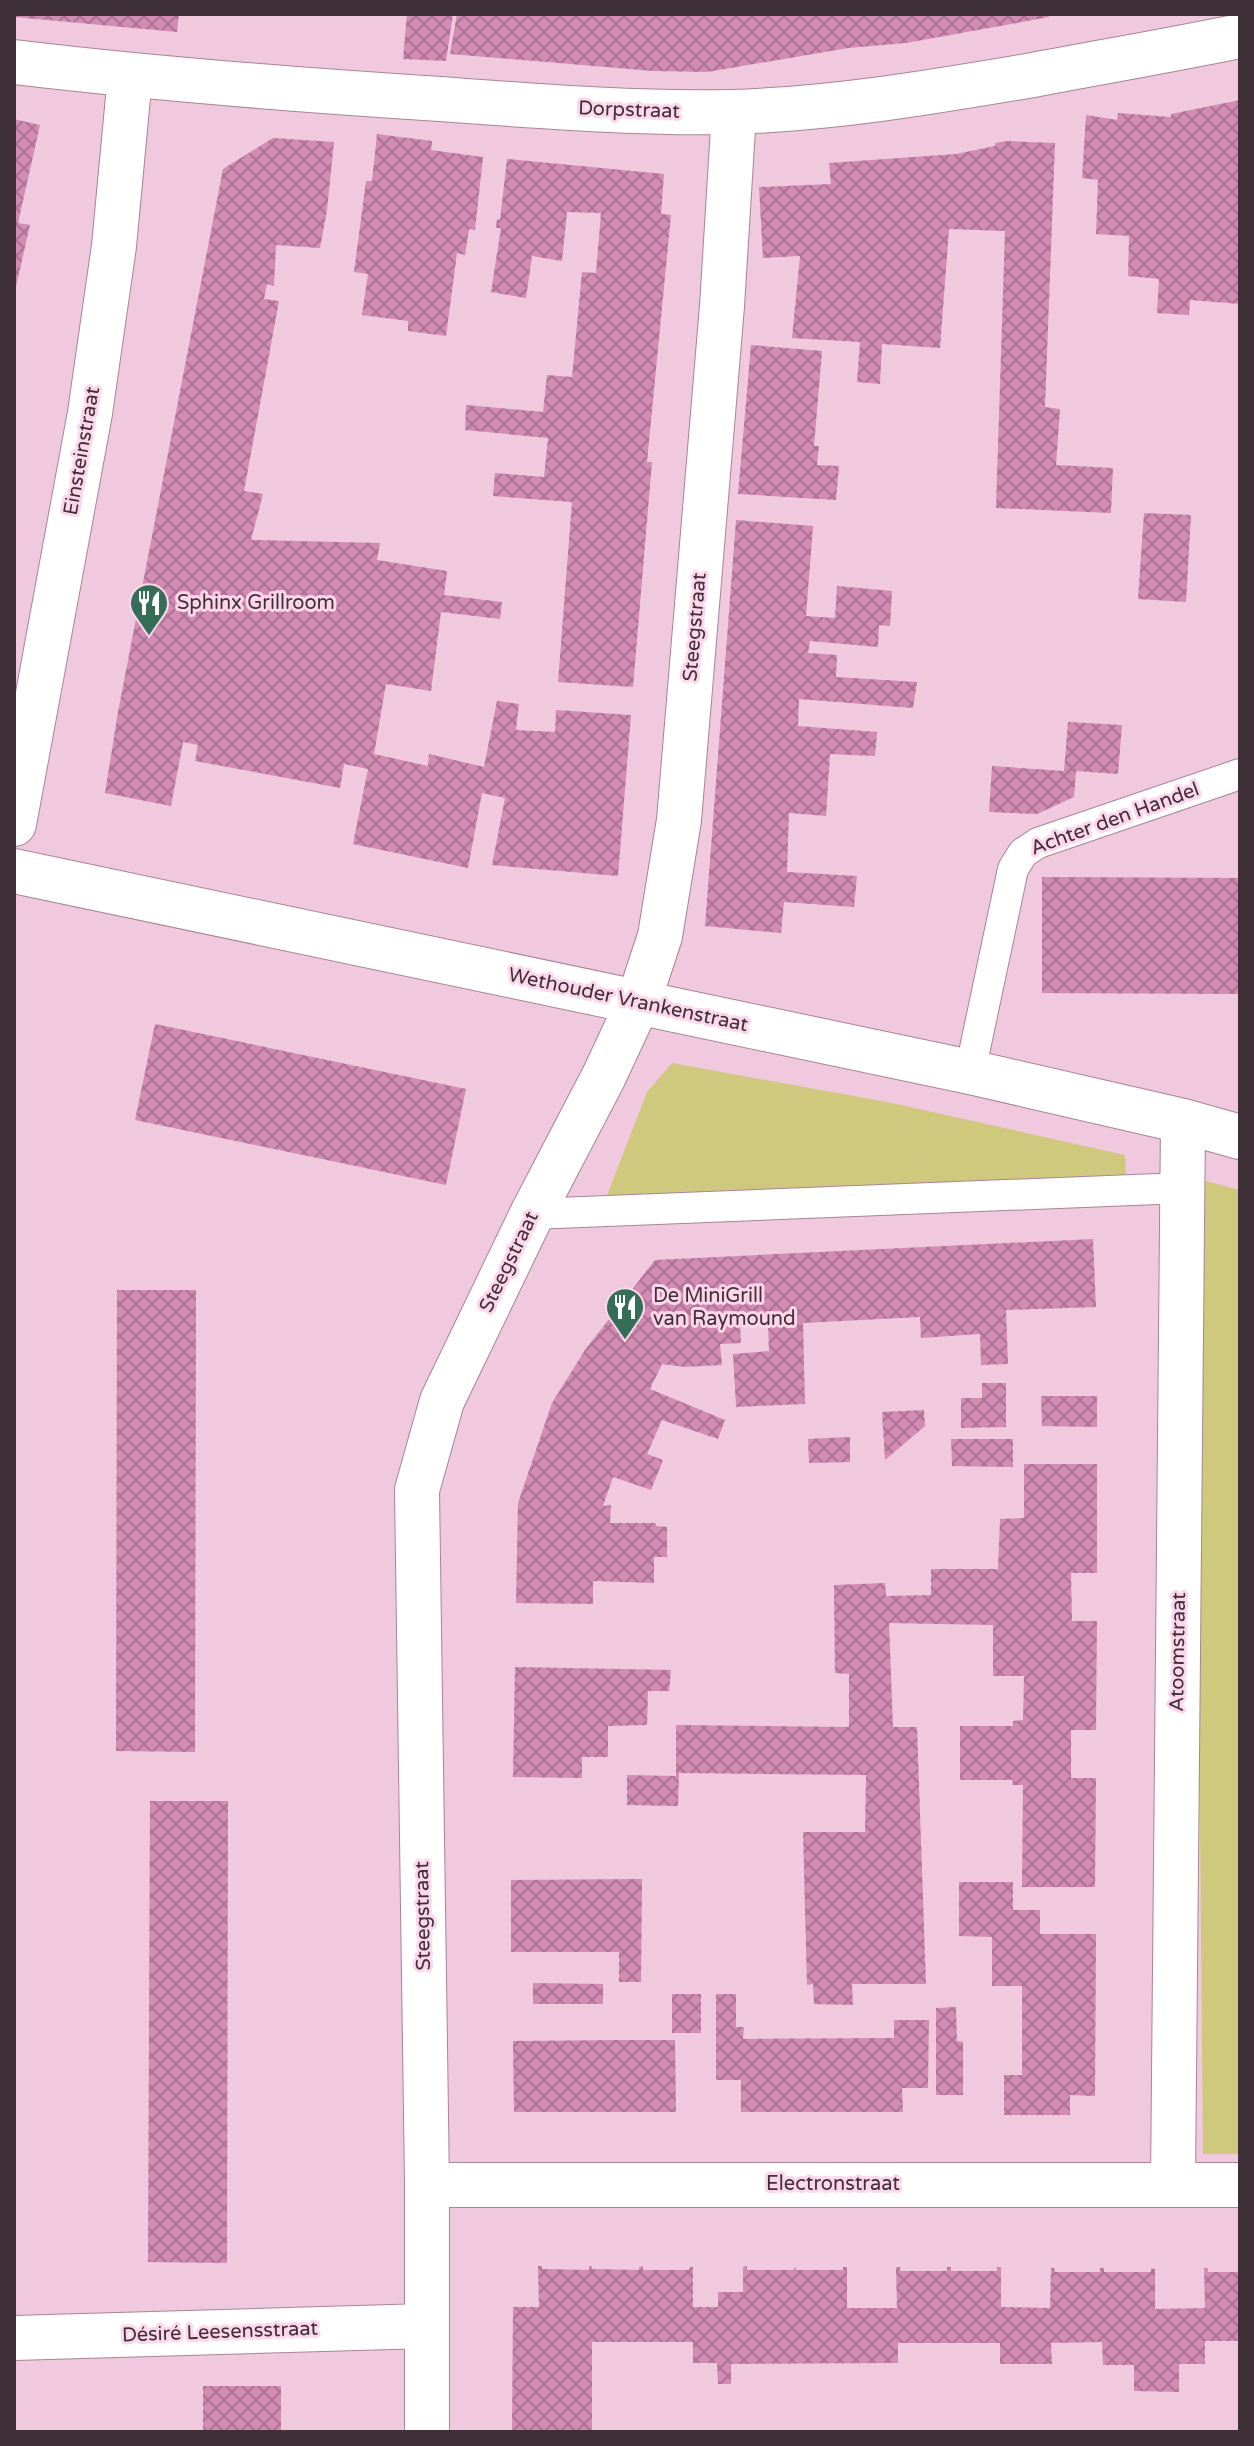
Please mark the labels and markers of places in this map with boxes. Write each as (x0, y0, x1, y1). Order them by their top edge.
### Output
restaurant icon: Sphinx Grillroom (128, 582, 170, 637)
place label: Sphinx Grillroom (177, 591, 335, 615)
place label: De MiniGrill van Raymound (653, 1284, 796, 1331)
restaurant icon: De MiniGrill van Raymound (604, 1286, 646, 1341)

